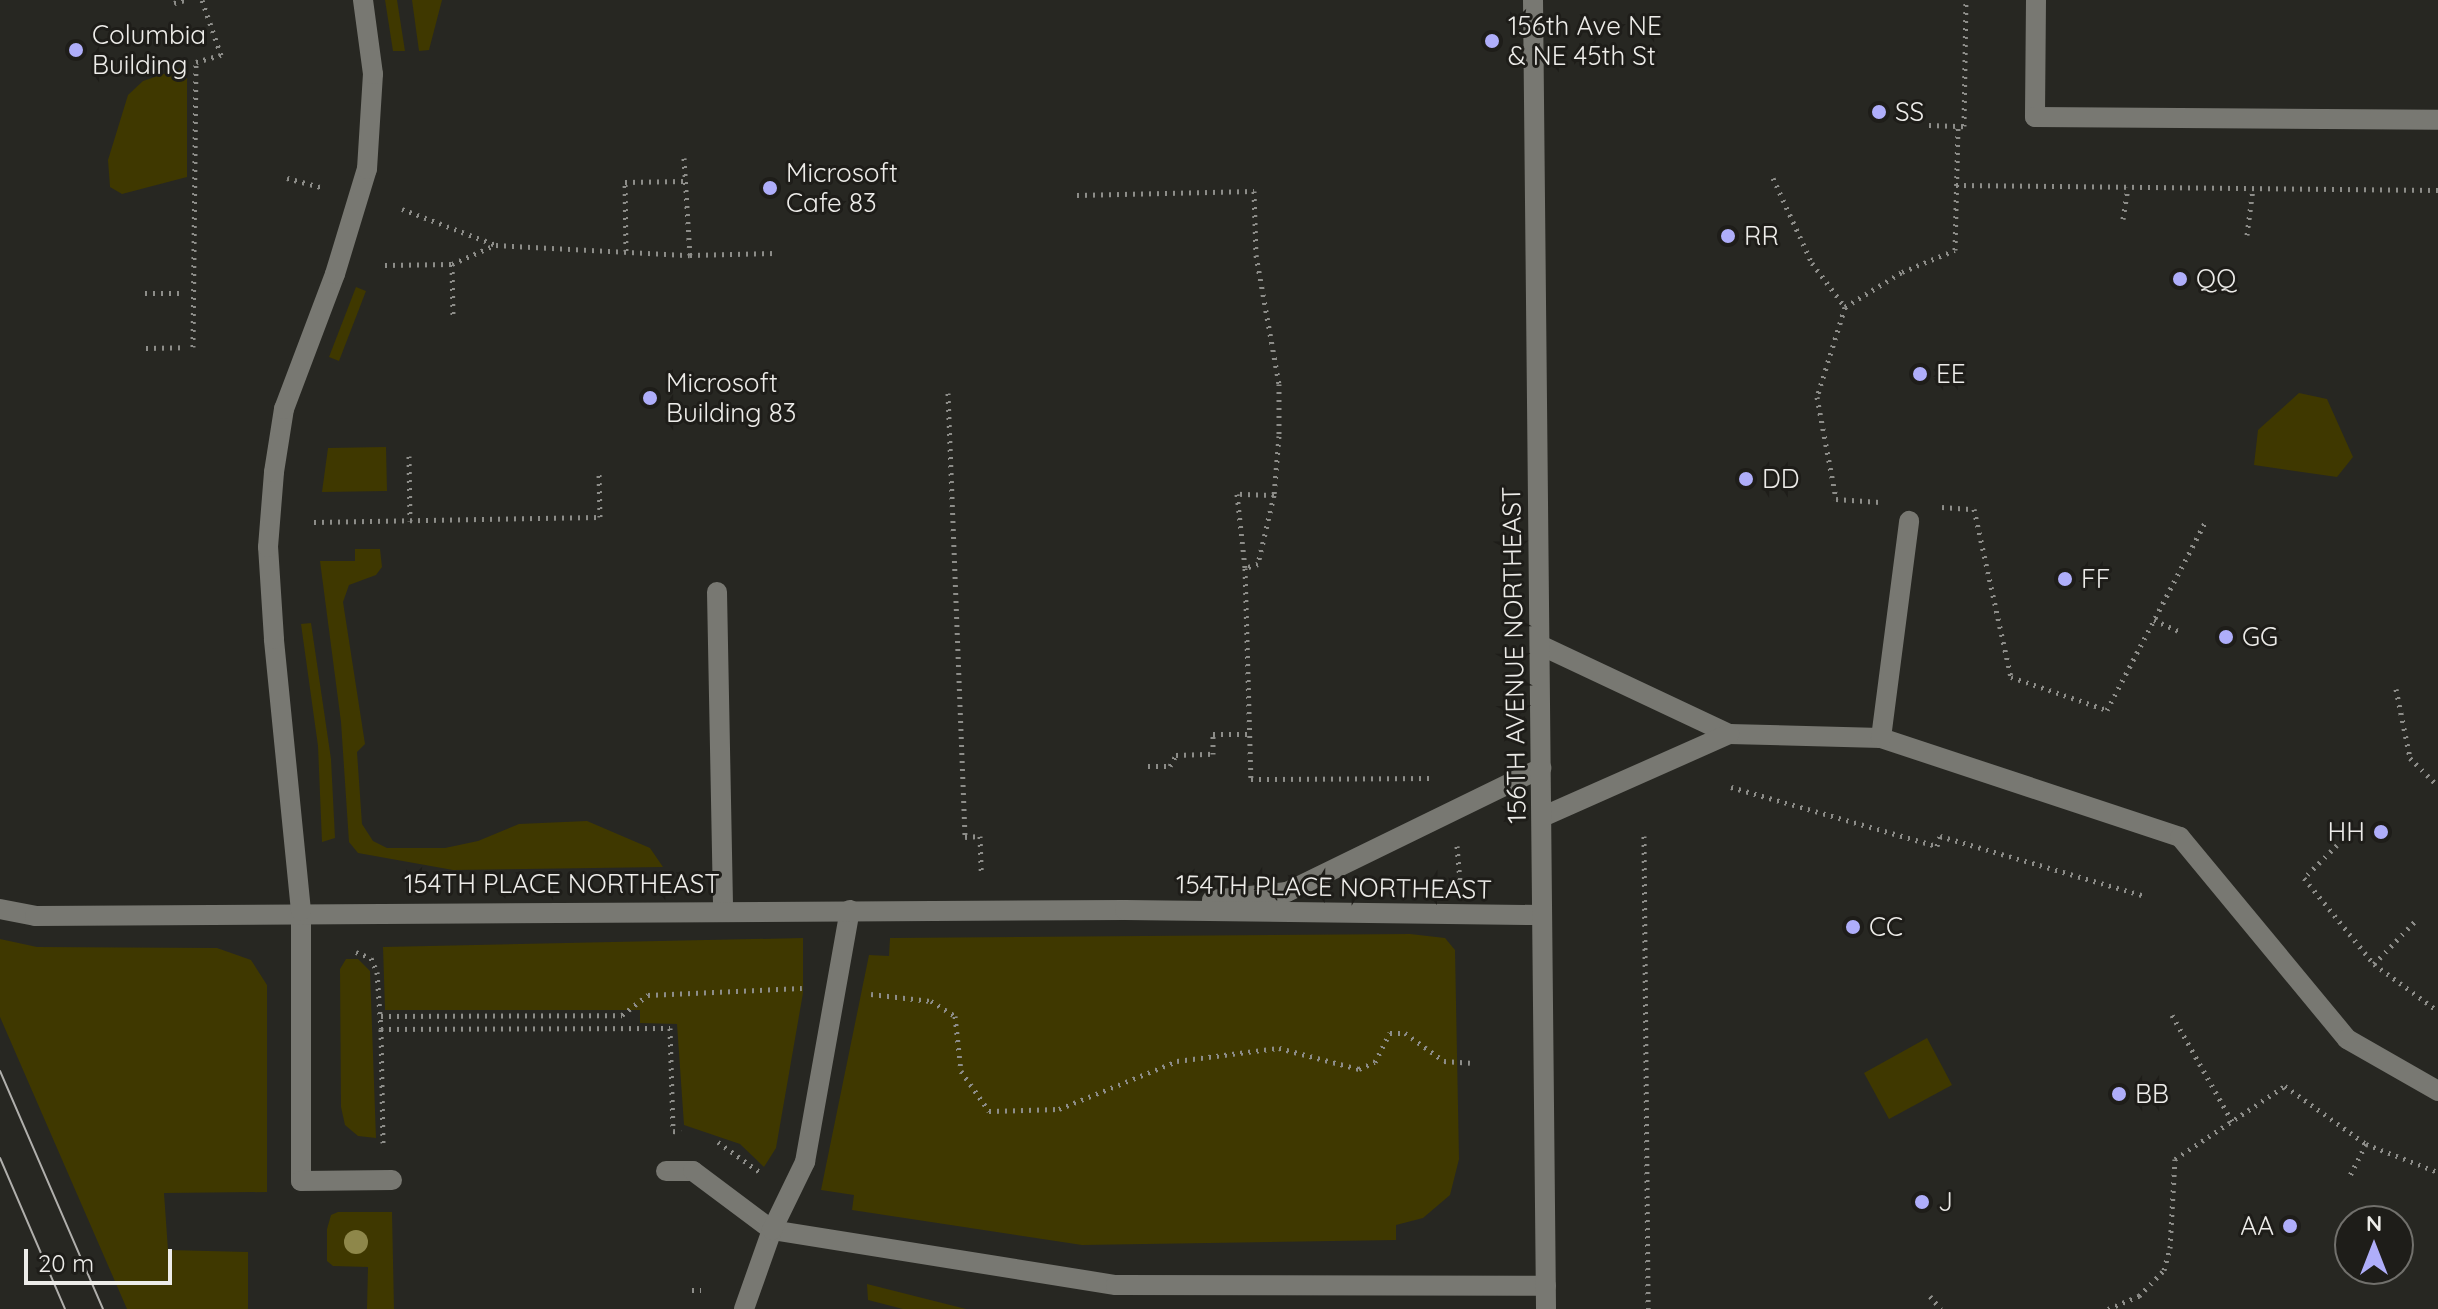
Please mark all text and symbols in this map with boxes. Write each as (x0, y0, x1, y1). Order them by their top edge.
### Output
place label: 156th Ave NE & NE 45th St (1508, 10, 1662, 72)
place label: Columbia Building (92, 19, 206, 80)
marker: 156th Ave NE & NE 45th St (1483, 32, 1501, 50)
marker: Columbia Building (67, 41, 85, 59)
place label: SS (1895, 96, 1924, 128)
marker: SS (1870, 103, 1888, 121)
place label: Microsoft Cafe 83 (786, 157, 898, 218)
marker: Microsoft Cafe 83 (761, 179, 779, 197)
place label: RR (1744, 220, 1779, 252)
marker: RR (1719, 227, 1737, 245)
place label: QQ (2196, 263, 2236, 295)
marker: QQ (2171, 270, 2189, 288)
place label: EE (1936, 358, 1966, 390)
marker: EE (1911, 365, 1929, 383)
place label: Microsoft Building 83 (666, 367, 796, 428)
marker: Microsoft Building 83 (641, 389, 659, 407)
place label: DD (1762, 463, 1799, 495)
marker: DD (1737, 470, 1755, 488)
street label: 156TH AVENUE NORTHEAST (1495, 486, 1533, 824)
place label: FF (2081, 563, 2110, 595)
marker: FF (2056, 570, 2074, 588)
place label: GG (2242, 621, 2278, 653)
marker: GG (2217, 628, 2235, 646)
place label: HH (2328, 816, 2365, 848)
marker: HH (2372, 823, 2390, 841)
street label: 154TH PLACE NORTHEAST (404, 868, 720, 900)
street label: 154TH PLACE NORTHEAST (1176, 869, 1492, 905)
place label: CC (1869, 911, 1903, 943)
marker: CC (1844, 918, 1862, 936)
place label: BB (2135, 1078, 2169, 1110)
marker: BB (2110, 1085, 2128, 1103)
place label: J (1938, 1186, 1953, 1218)
marker: J (1913, 1193, 1931, 1211)
north arrow (2334, 1205, 2414, 1285)
text: N (2366, 1209, 2382, 1237)
place label: AA (2240, 1210, 2274, 1242)
marker: AA (2281, 1217, 2299, 1235)
scale bar (28, 1233, 176, 1283)
text: 20 m (38, 1248, 94, 1278)

